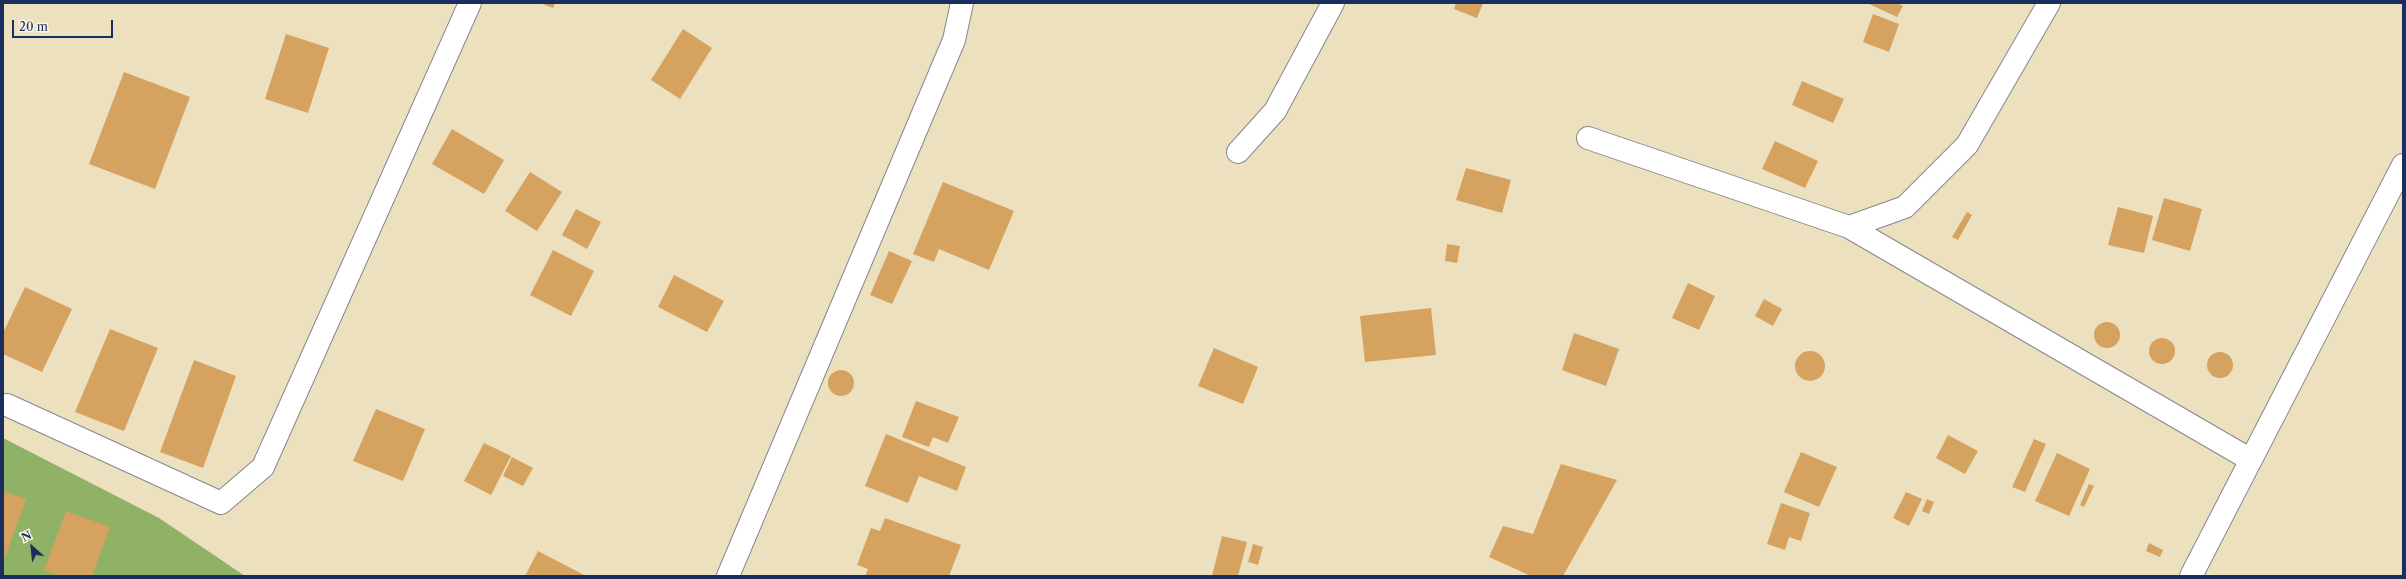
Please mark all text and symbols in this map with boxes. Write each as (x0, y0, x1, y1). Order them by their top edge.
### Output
scale bar (14, 12, 115, 38)
text: 20 m (19, 19, 48, 34)
north arrow (12, 527, 52, 567)
text: N (19, 528, 34, 545)

